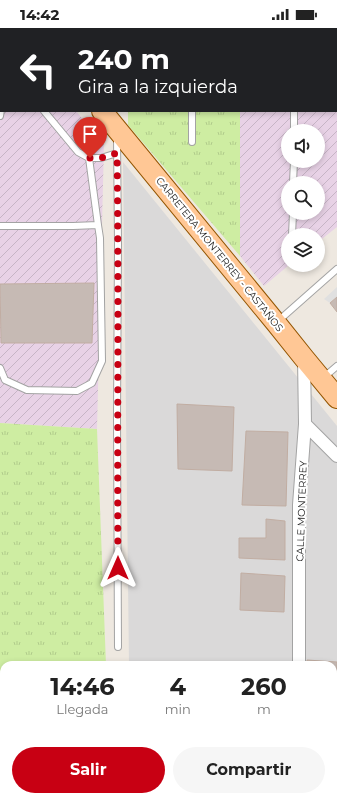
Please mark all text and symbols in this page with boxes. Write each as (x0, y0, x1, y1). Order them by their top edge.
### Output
text: 14:42 (20, 5, 59, 24)
text: 240 m (78, 42, 170, 76)
icon: left (12, 44, 64, 96)
text: Gira a la izquierda (78, 76, 238, 98)
pin (73, 117, 107, 158)
icon: arrive (79, 123, 101, 145)
map controls (281, 124, 325, 272)
button: sound (281, 124, 325, 168)
street label: CARRETERA MONTERREY - CASTAÑOS (153, 174, 286, 334)
button: search (281, 176, 325, 220)
button: layers (281, 228, 325, 272)
street label: CALLE MONTERREY (293, 460, 310, 562)
position arrow (97, 547, 139, 589)
text: 14:46 (50, 672, 114, 701)
text: 4 (169, 672, 186, 701)
text: 260 (241, 672, 287, 701)
text: Llegada (56, 701, 108, 717)
text: min (165, 701, 191, 717)
text: m (257, 701, 271, 717)
button: Salir (12, 747, 165, 793)
button: Compartir (173, 747, 325, 793)

